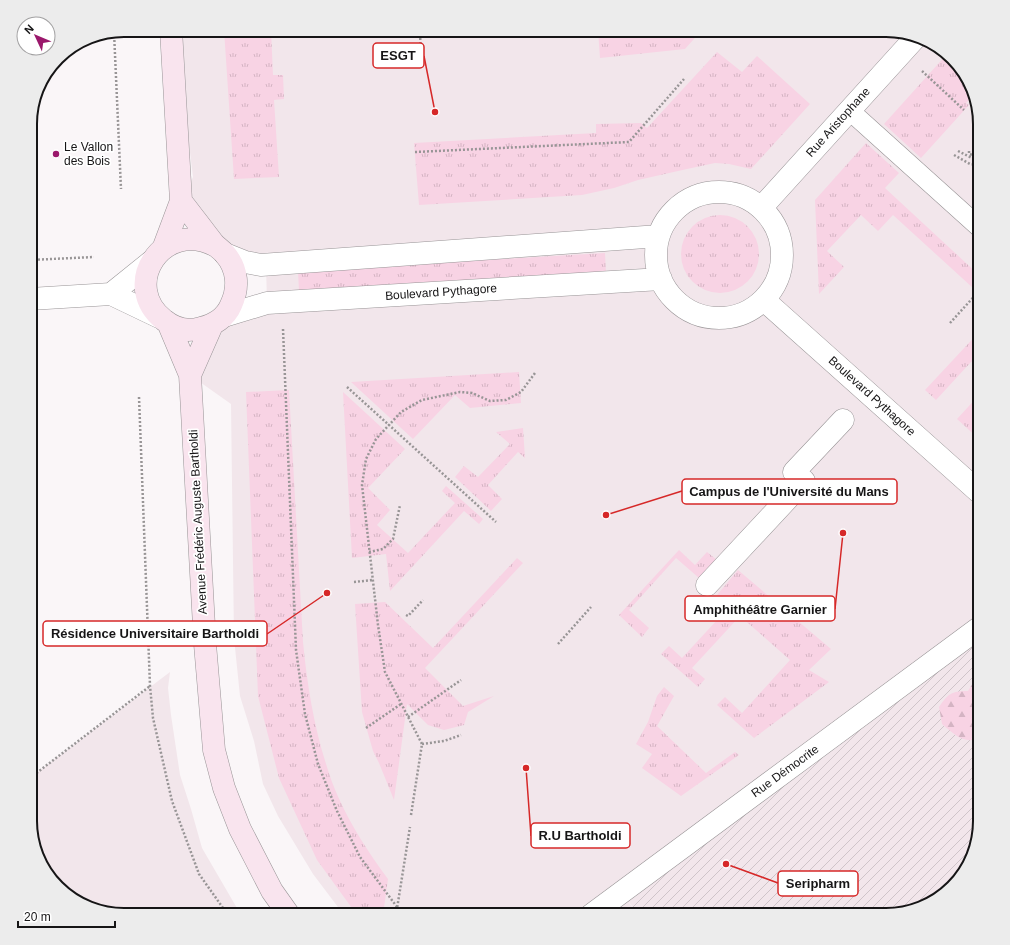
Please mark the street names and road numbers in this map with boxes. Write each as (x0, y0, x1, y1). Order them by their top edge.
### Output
street label: Rue Aristophane (803, 84, 873, 160)
street label: Boulevard Pythagore (385, 281, 498, 303)
street label: Boulevard Pythagore (826, 353, 919, 439)
street label: Avenue Frédéric Auguste Bartholdi (186, 429, 210, 615)
street label: Rue Démocrite (749, 742, 822, 800)

